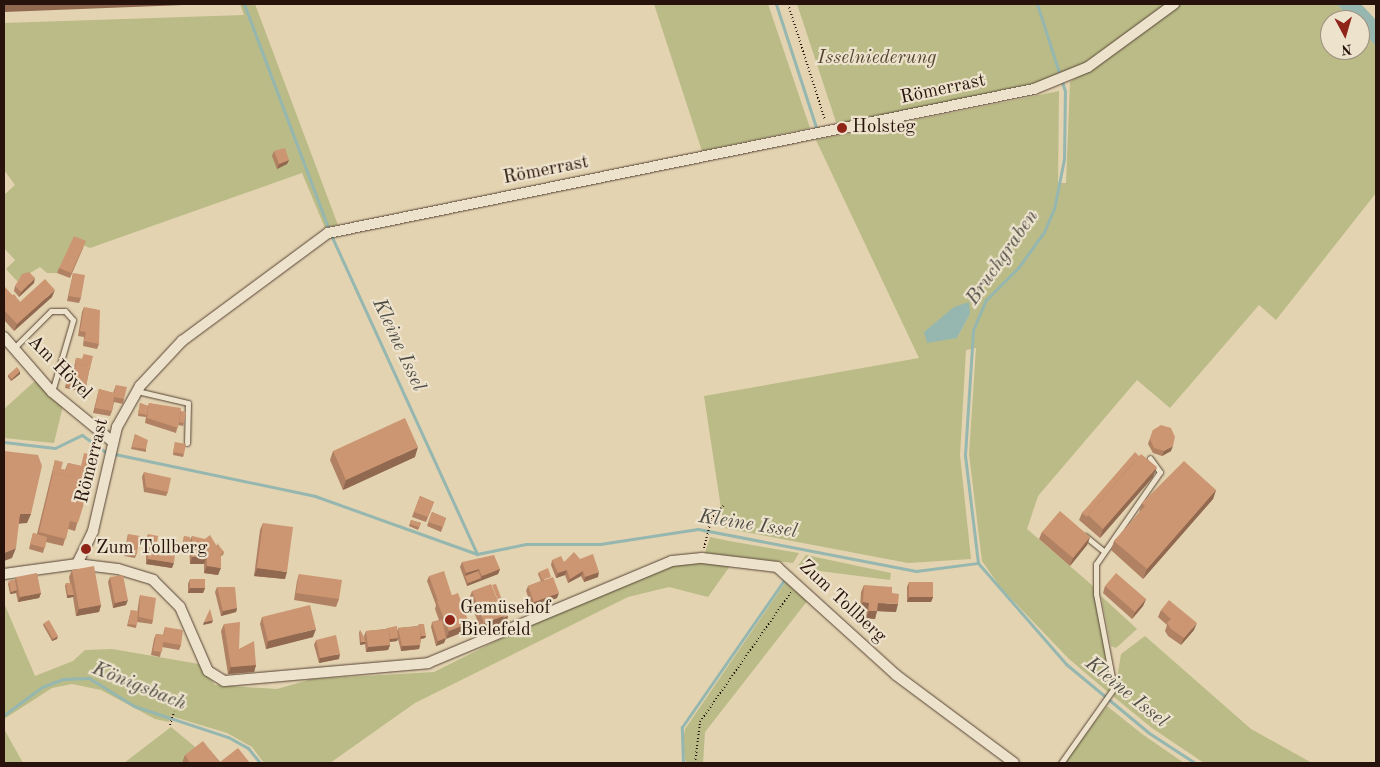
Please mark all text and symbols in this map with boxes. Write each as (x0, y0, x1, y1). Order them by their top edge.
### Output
north arrow (1320, 10, 1370, 60)
text: N (1340, 41, 1353, 56)
park label: Isselniederung (818, 48, 936, 70)
street label: Römerrast (898, 70, 988, 110)
place label: Holsteg (852, 117, 915, 139)
marker: Holsteg (836, 122, 848, 134)
street label: Römerrast (501, 152, 591, 190)
water label: Bruchgraben (961, 206, 1045, 310)
water label: Kleine Issel (366, 295, 430, 395)
street label: Am Hövel (22, 331, 96, 405)
street label: Römerrast (71, 416, 115, 506)
water label: Kleine Issel (697, 505, 799, 545)
place label: Zum Tollberg (96, 538, 207, 560)
marker: Zum Tollberg (80, 543, 92, 555)
street label: Zum Tollberg (793, 556, 891, 648)
place label: Gemüsehof Bielefeld (460, 598, 551, 642)
marker: Gemüsehof Bielefeld (444, 614, 456, 626)
water label: Kleine Issel (1080, 652, 1172, 734)
water label: Königsbach (88, 657, 190, 717)

